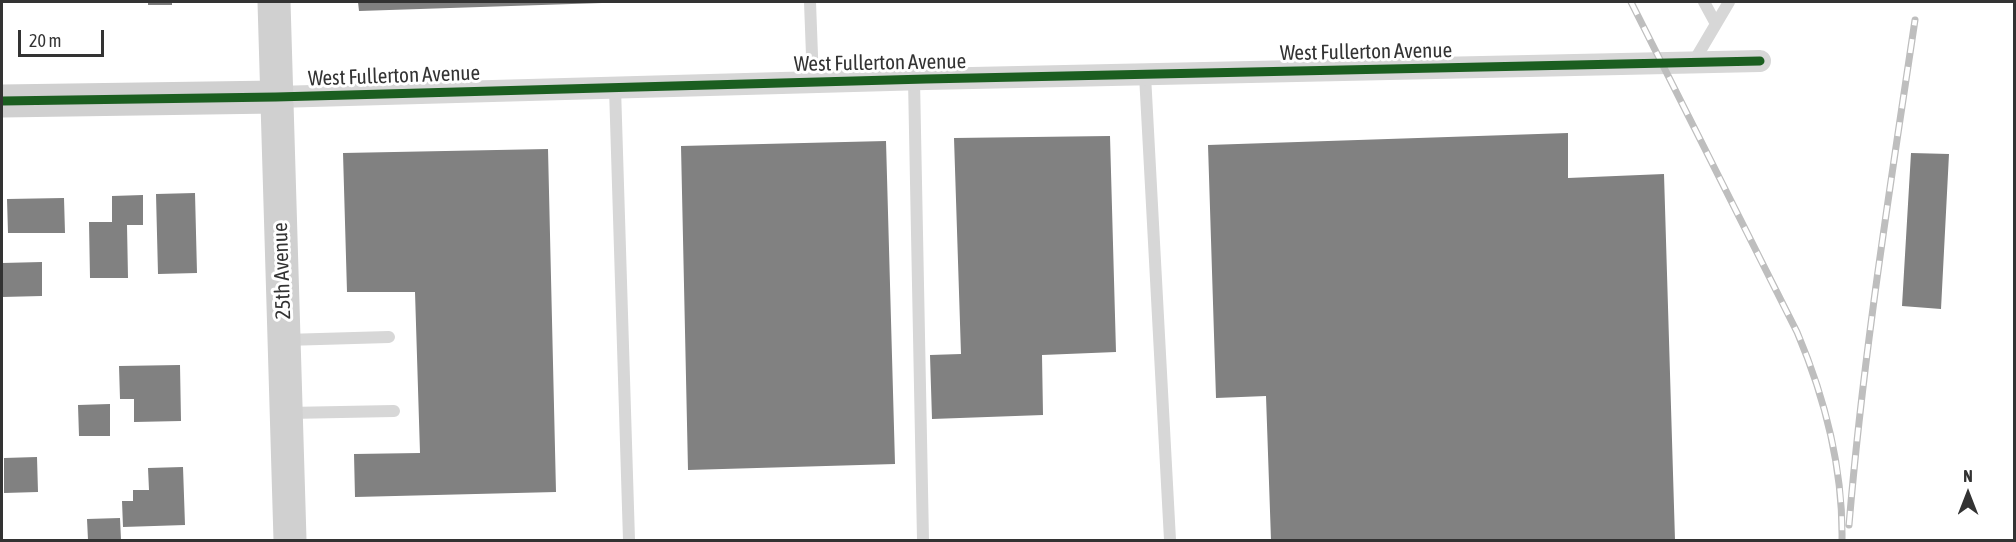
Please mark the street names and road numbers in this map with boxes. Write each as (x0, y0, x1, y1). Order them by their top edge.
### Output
street label: West Fullerton Avenue (1280, 38, 1452, 66)
street label: West Fullerton Avenue (794, 49, 966, 77)
street label: West Fullerton Avenue (308, 60, 480, 92)
street label: 25th Avenue (268, 222, 296, 320)

